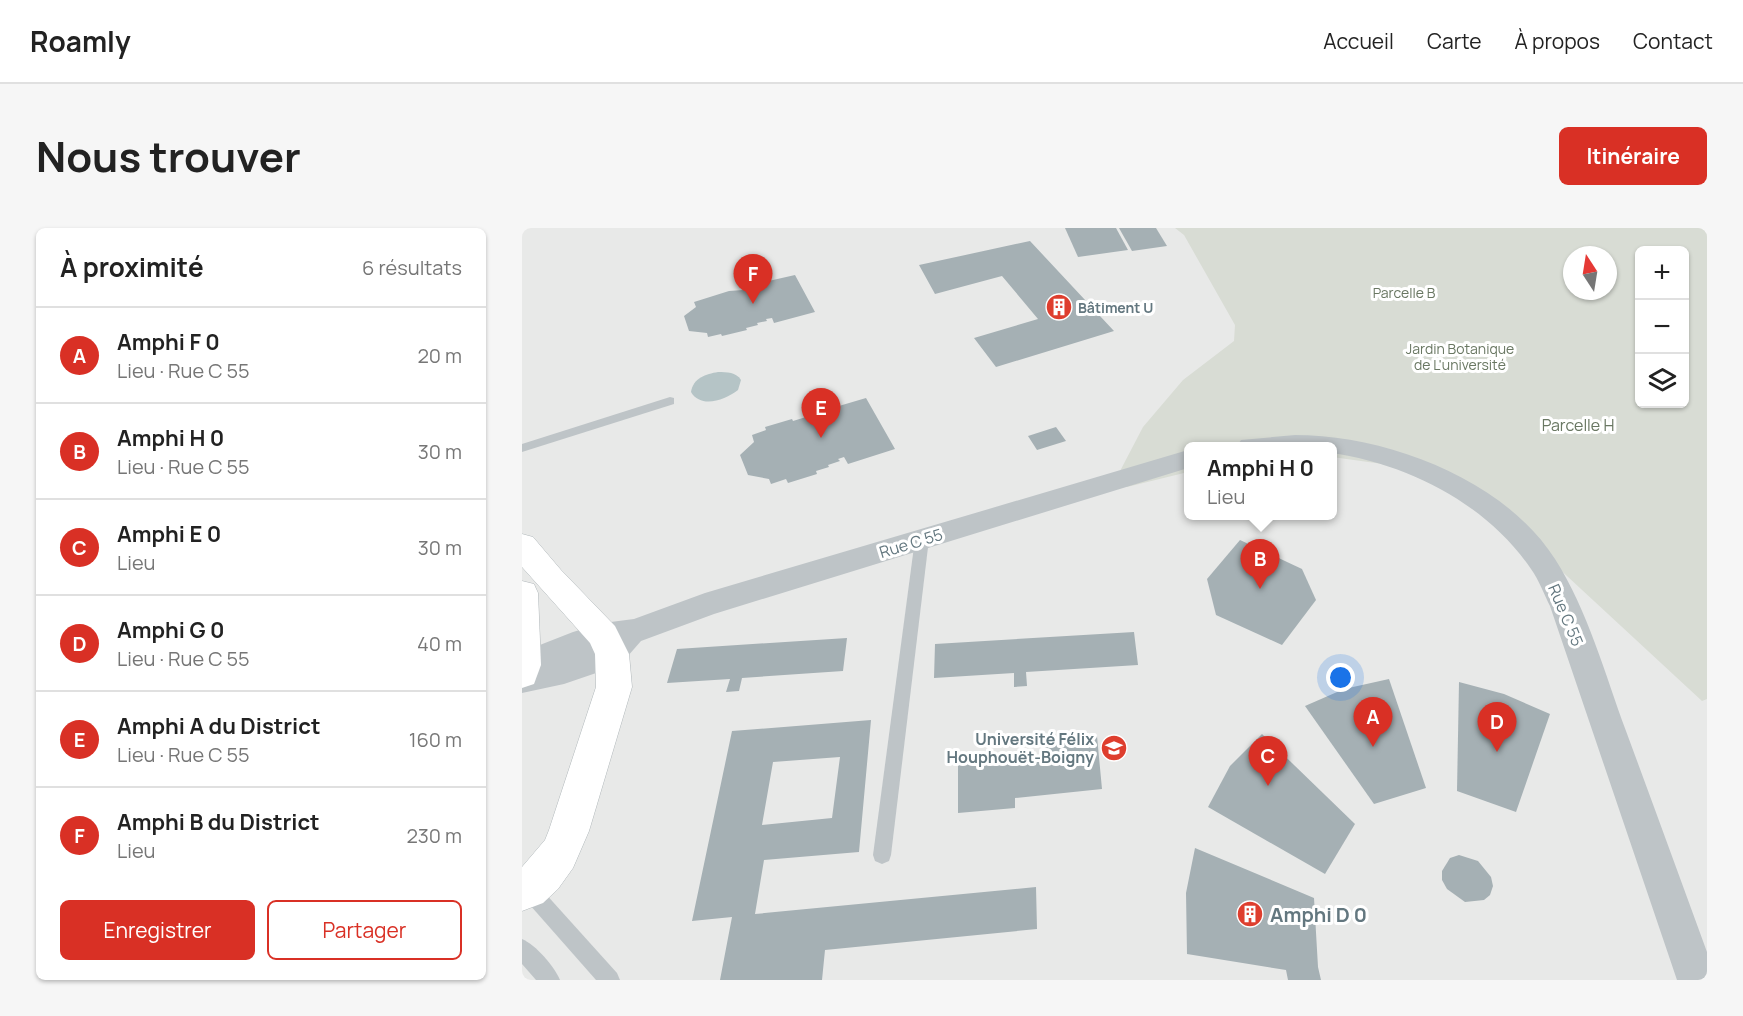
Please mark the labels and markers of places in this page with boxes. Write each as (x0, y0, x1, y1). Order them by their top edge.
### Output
pin: F (734, 254, 772, 304)
building icon: Bâtiment U (1044, 292, 1074, 322)
place label: Bâtiment U (1078, 298, 1153, 317)
pin: E (802, 388, 840, 438)
pin: B (1240, 540, 1280, 589)
pin: A (1354, 698, 1392, 747)
pin: D (1478, 702, 1516, 752)
place label: Université Félix Houphouët-Boigny (947, 728, 1094, 768)
school or university icon: Université Félix Houphouët-Boigny (1099, 733, 1129, 763)
pin: C (1248, 736, 1288, 786)
building icon: Amphi D 0 (1235, 899, 1265, 929)
place label: Amphi D 0 (1270, 901, 1367, 928)

